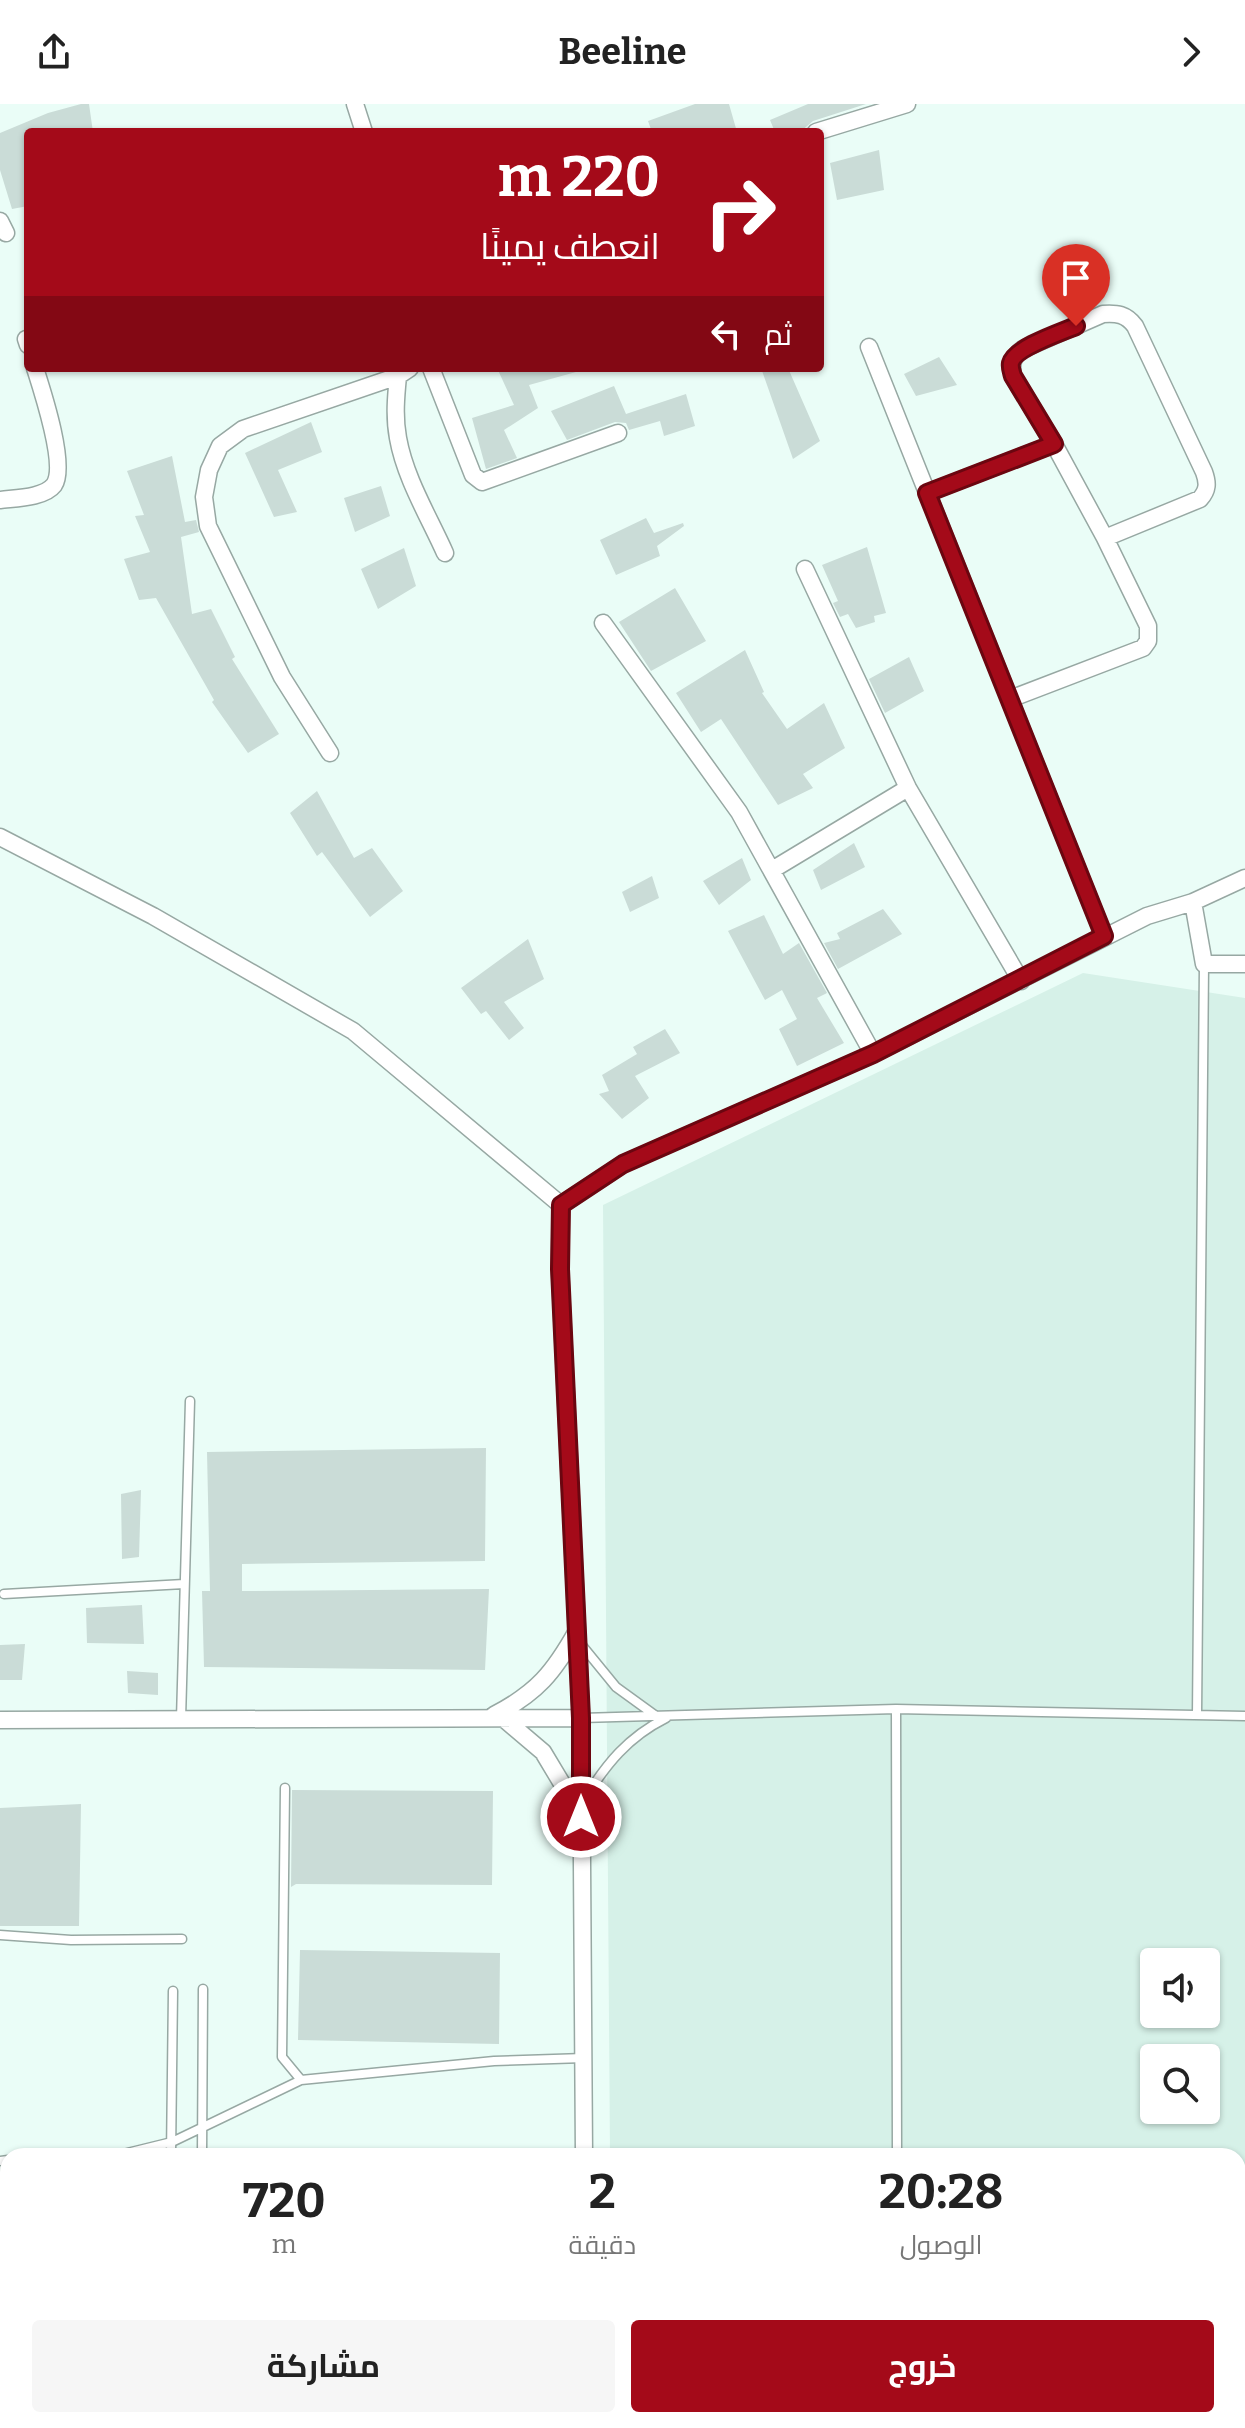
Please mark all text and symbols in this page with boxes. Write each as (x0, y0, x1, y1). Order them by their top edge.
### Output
icon: share (32, 30, 76, 74)
text: Beeline (558, 30, 687, 74)
icon: forward (1169, 30, 1213, 74)
text: 220 m (498, 144, 660, 211)
icon: right (688, 160, 792, 264)
text: انعطف يمينًا (480, 225, 660, 269)
pin (1042, 244, 1110, 326)
icon: arrive (1054, 256, 1098, 300)
icon: left (704, 312, 748, 356)
text: ثم (764, 317, 792, 353)
position arrow (539, 1775, 623, 1859)
map controls (1140, 1948, 1220, 2124)
button: sound (1140, 1948, 1220, 2028)
button: search (1140, 2044, 1220, 2124)
text: 2 (589, 2163, 616, 2221)
text: 20:28 (879, 2163, 1003, 2221)
text: 720 (243, 2172, 326, 2230)
text: m (272, 2229, 297, 2260)
text: دقيقة (568, 2230, 636, 2261)
text: الوصول (900, 2230, 982, 2261)
button: مشاركة (32, 2320, 615, 2412)
button: خروج (631, 2320, 1214, 2412)

